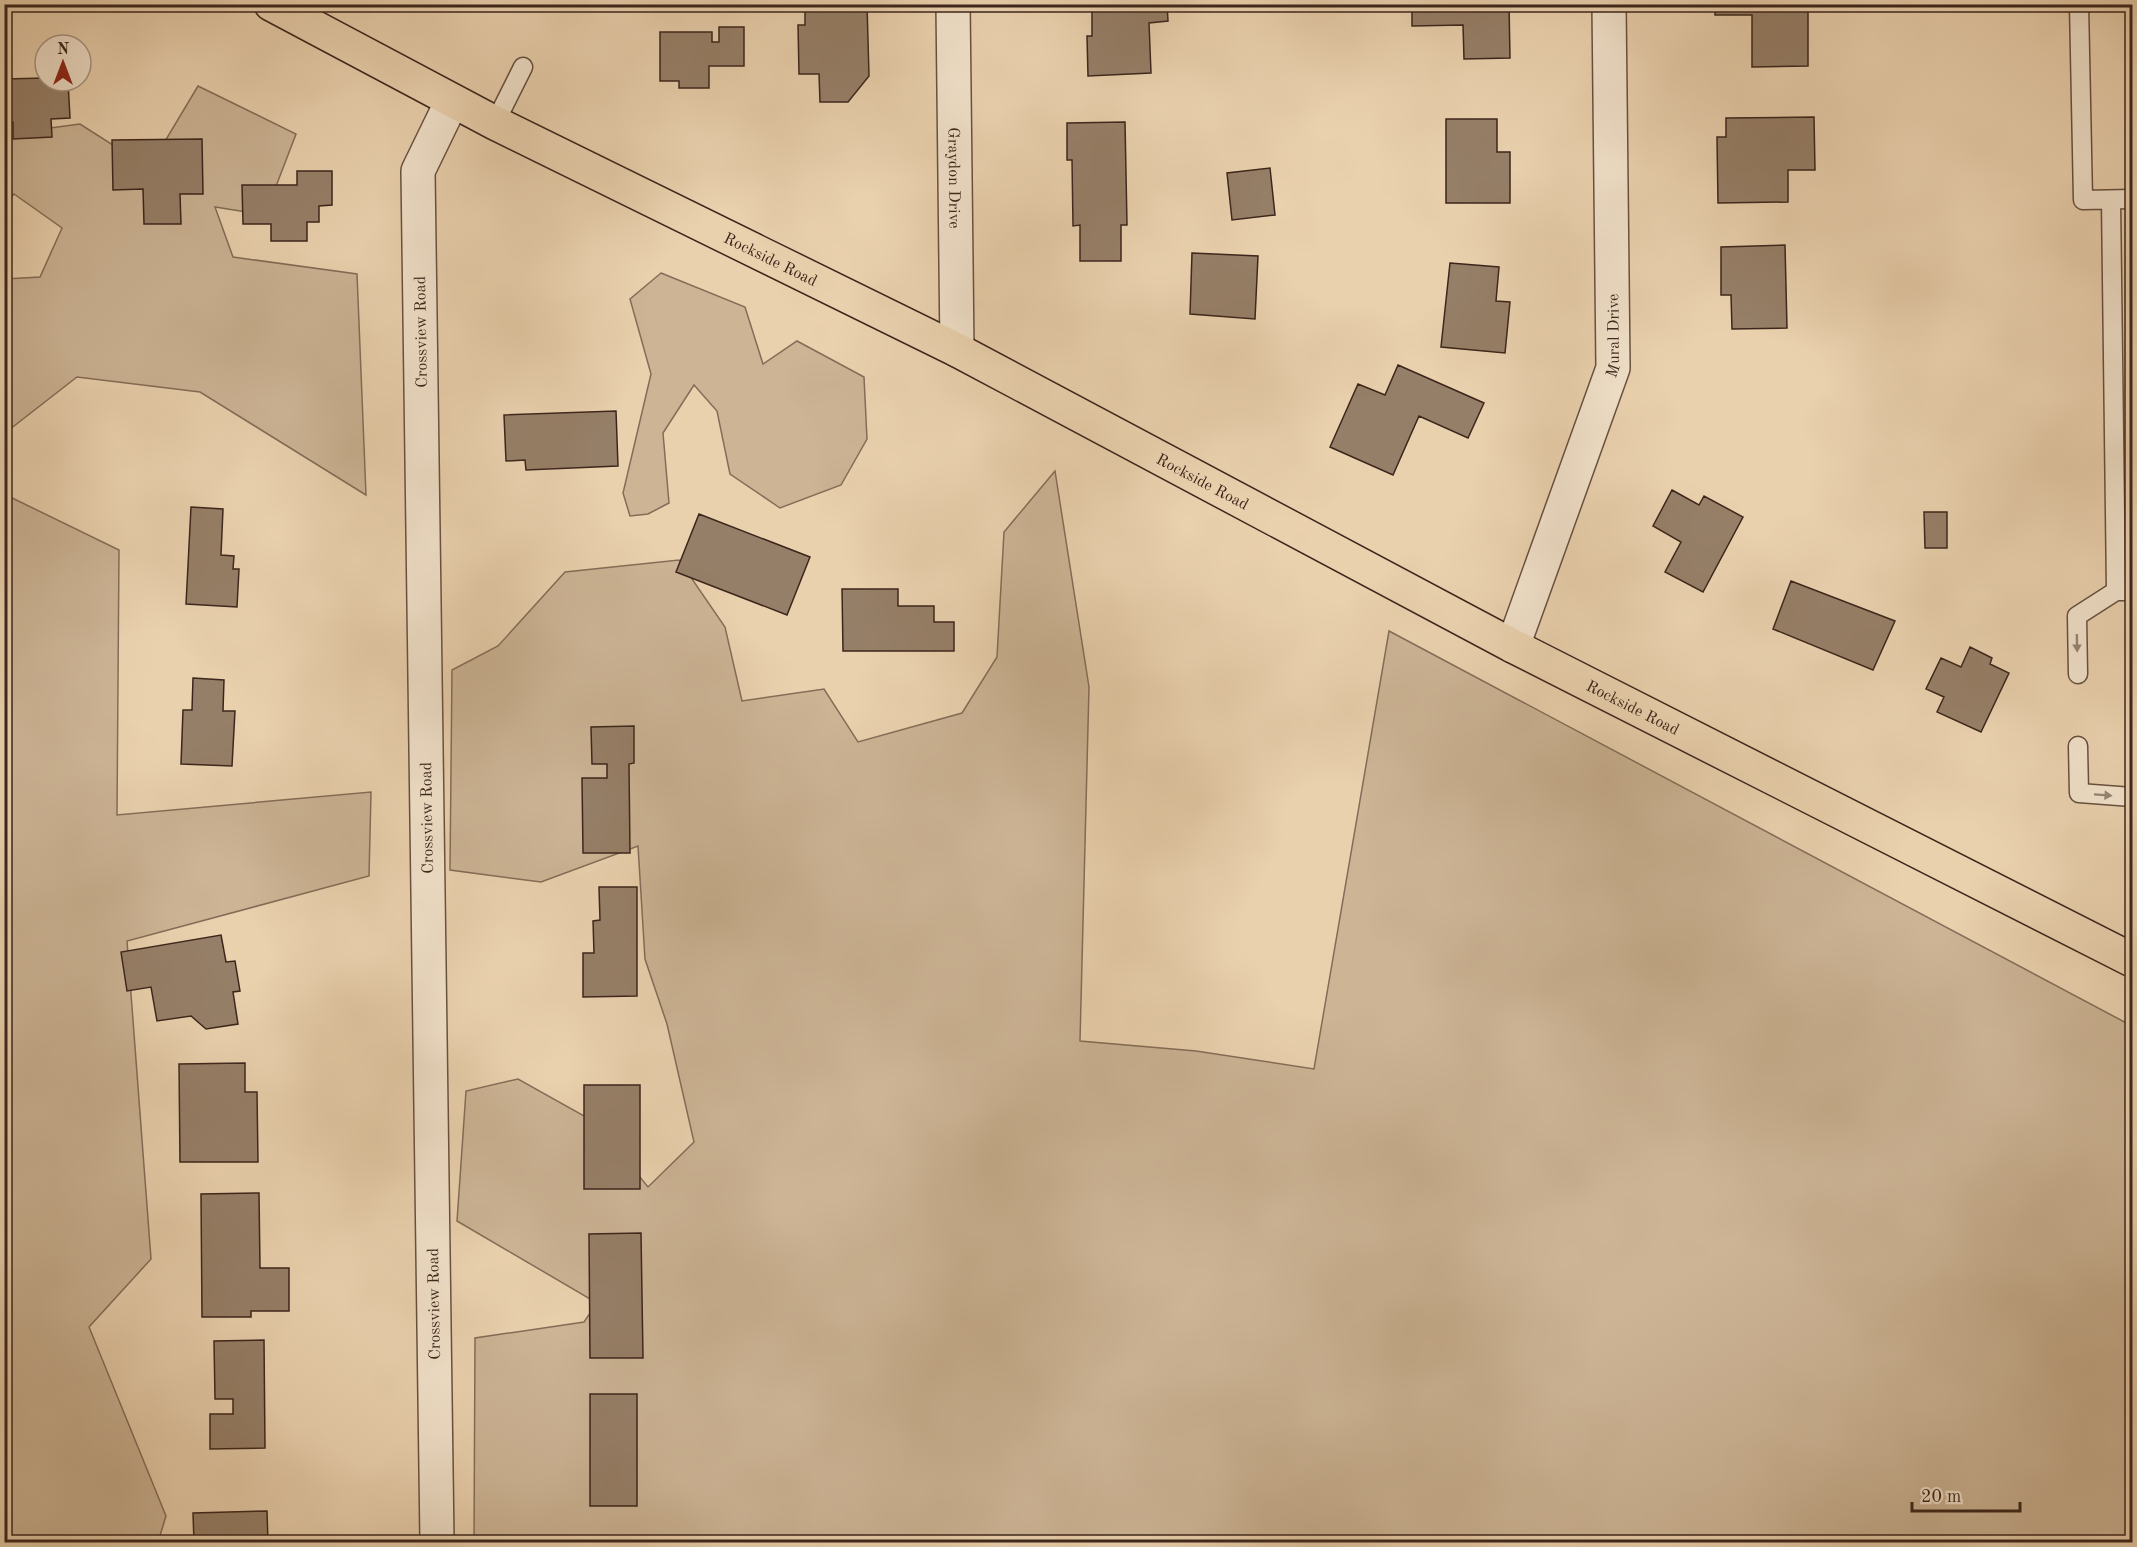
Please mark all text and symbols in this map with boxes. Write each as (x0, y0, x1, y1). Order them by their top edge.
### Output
north arrow (33, 33, 93, 93)
text: N (57, 42, 70, 58)
street label: Graydon Drive (944, 127, 962, 229)
street label: Rockside Road (721, 231, 819, 290)
street label: Crossview Road (413, 276, 431, 388)
street label: Mural Drive (1604, 293, 1624, 380)
street label: Rockside Road (1153, 452, 1251, 514)
one-way arrow (2072, 633, 2082, 652)
street label: Rockside Road (1583, 679, 1681, 739)
street label: Crossview Road (419, 762, 437, 874)
one-way arrow (2094, 790, 2113, 800)
street label: Crossview Road (426, 1248, 444, 1360)
scale bar (1912, 1475, 2020, 1513)
text: 20 m (1921, 1488, 1961, 1506)

